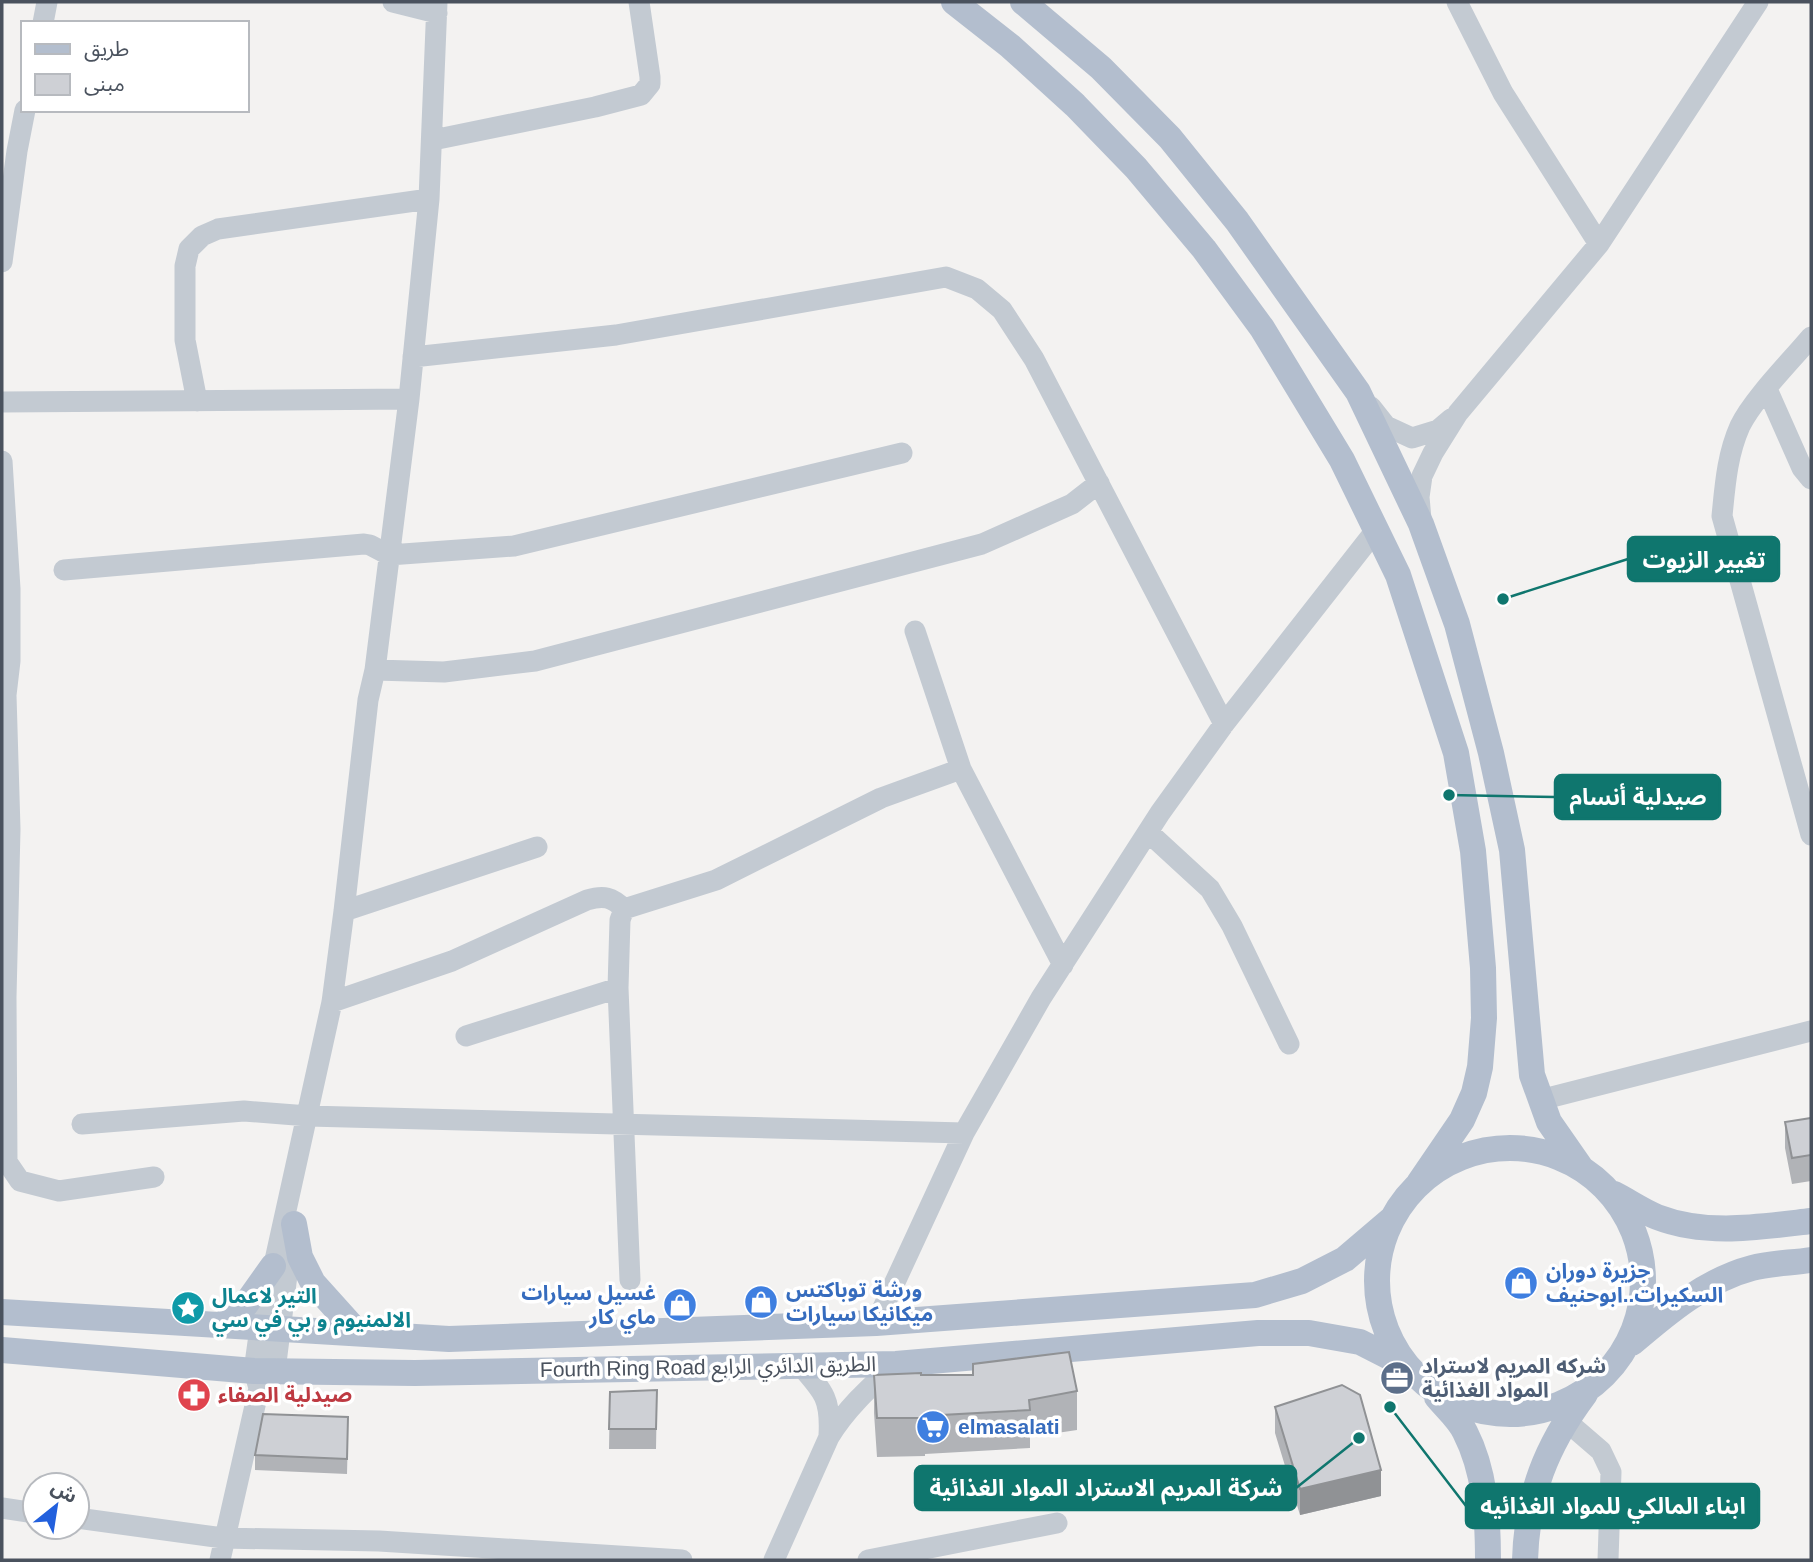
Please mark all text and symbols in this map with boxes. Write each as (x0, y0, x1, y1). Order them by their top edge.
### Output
legend (21, 21, 248, 112)
text: طريق (84, 37, 129, 62)
text: مبنى (84, 72, 125, 96)
callout: تغيير الزيوت (1628, 537, 1779, 581)
text: تغيير الزيوت (1642, 547, 1766, 574)
callout: صيدلية أنسام (1555, 775, 1720, 819)
text: صيدلية أنسام (1569, 783, 1707, 815)
place label: جزيرة دوران السكيرات..ابوحنيف (1546, 1259, 1723, 1307)
shop icon: جزيرة دوران السكيرات..ابوحنيف (1502, 1264, 1540, 1302)
place label: ورشة توباكتس ميكانيكا سيارات (786, 1278, 933, 1326)
place label: غسيل سيارات ماي كار (521, 1281, 656, 1334)
shop icon: ورشة توباكتس ميكانيكا سيارات (742, 1283, 780, 1321)
place label: التير لاعمال الالمنيوم و بي في سي (212, 1284, 411, 1337)
shop icon: غسيل سيارات ماي كار (661, 1286, 699, 1324)
place icon: التير لاعمال الالمنيوم و بي في سي (169, 1289, 207, 1327)
street label: Fourth Ring Road الطريق الدائري الرابع (540, 1352, 876, 1386)
place label: شركه المريم لاستراد المواد الغذائية (1422, 1354, 1606, 1402)
office icon: شركه المريم لاستراد المواد الغذائية (1378, 1359, 1416, 1397)
pharmacy icon: صيدلية الصفاء (175, 1376, 213, 1414)
place label: صيدلية الصفاء (218, 1383, 352, 1407)
supermarket icon: elmasalati (914, 1408, 952, 1446)
place label: elmasalati (958, 1415, 1060, 1438)
callout: شركة المريم الاستراد المواد الغذائية (915, 1466, 1296, 1510)
north arrow (21, 1471, 91, 1541)
text: شركة المريم الاستراد المواد الغذائية (929, 1475, 1283, 1505)
text: ش (48, 1476, 81, 1507)
callout: ابناء المالكي للمواد الغذائيه (1466, 1484, 1759, 1528)
text: ابناء المالكي للمواد الغذائيه (1480, 1493, 1746, 1524)

